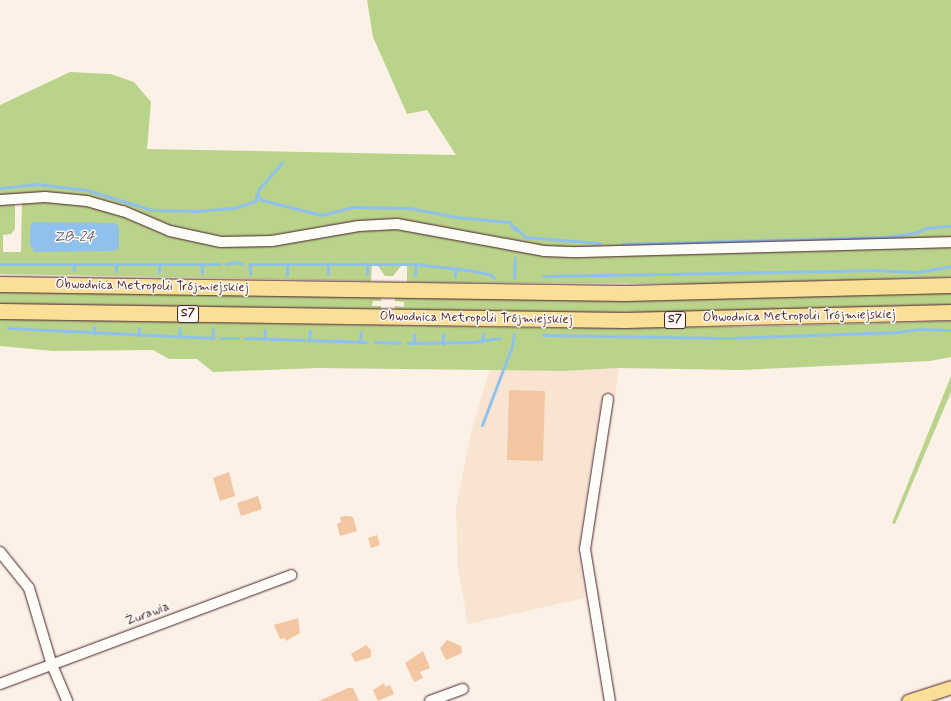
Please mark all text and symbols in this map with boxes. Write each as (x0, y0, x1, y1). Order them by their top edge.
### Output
water label: ZB-24 (54, 229, 94, 245)
street label: Obwodnica Metropolii Trójmiejskiej (56, 278, 248, 296)
road number: S7 (177, 304, 199, 324)
street label: Obwodnica Metropolii Trójmiejskiej (703, 308, 895, 326)
street label: Obwodnica Metropolii Trójmiejskiej (380, 310, 572, 328)
road number: S7 (664, 310, 686, 330)
street label: Żurawia (124, 599, 172, 631)

